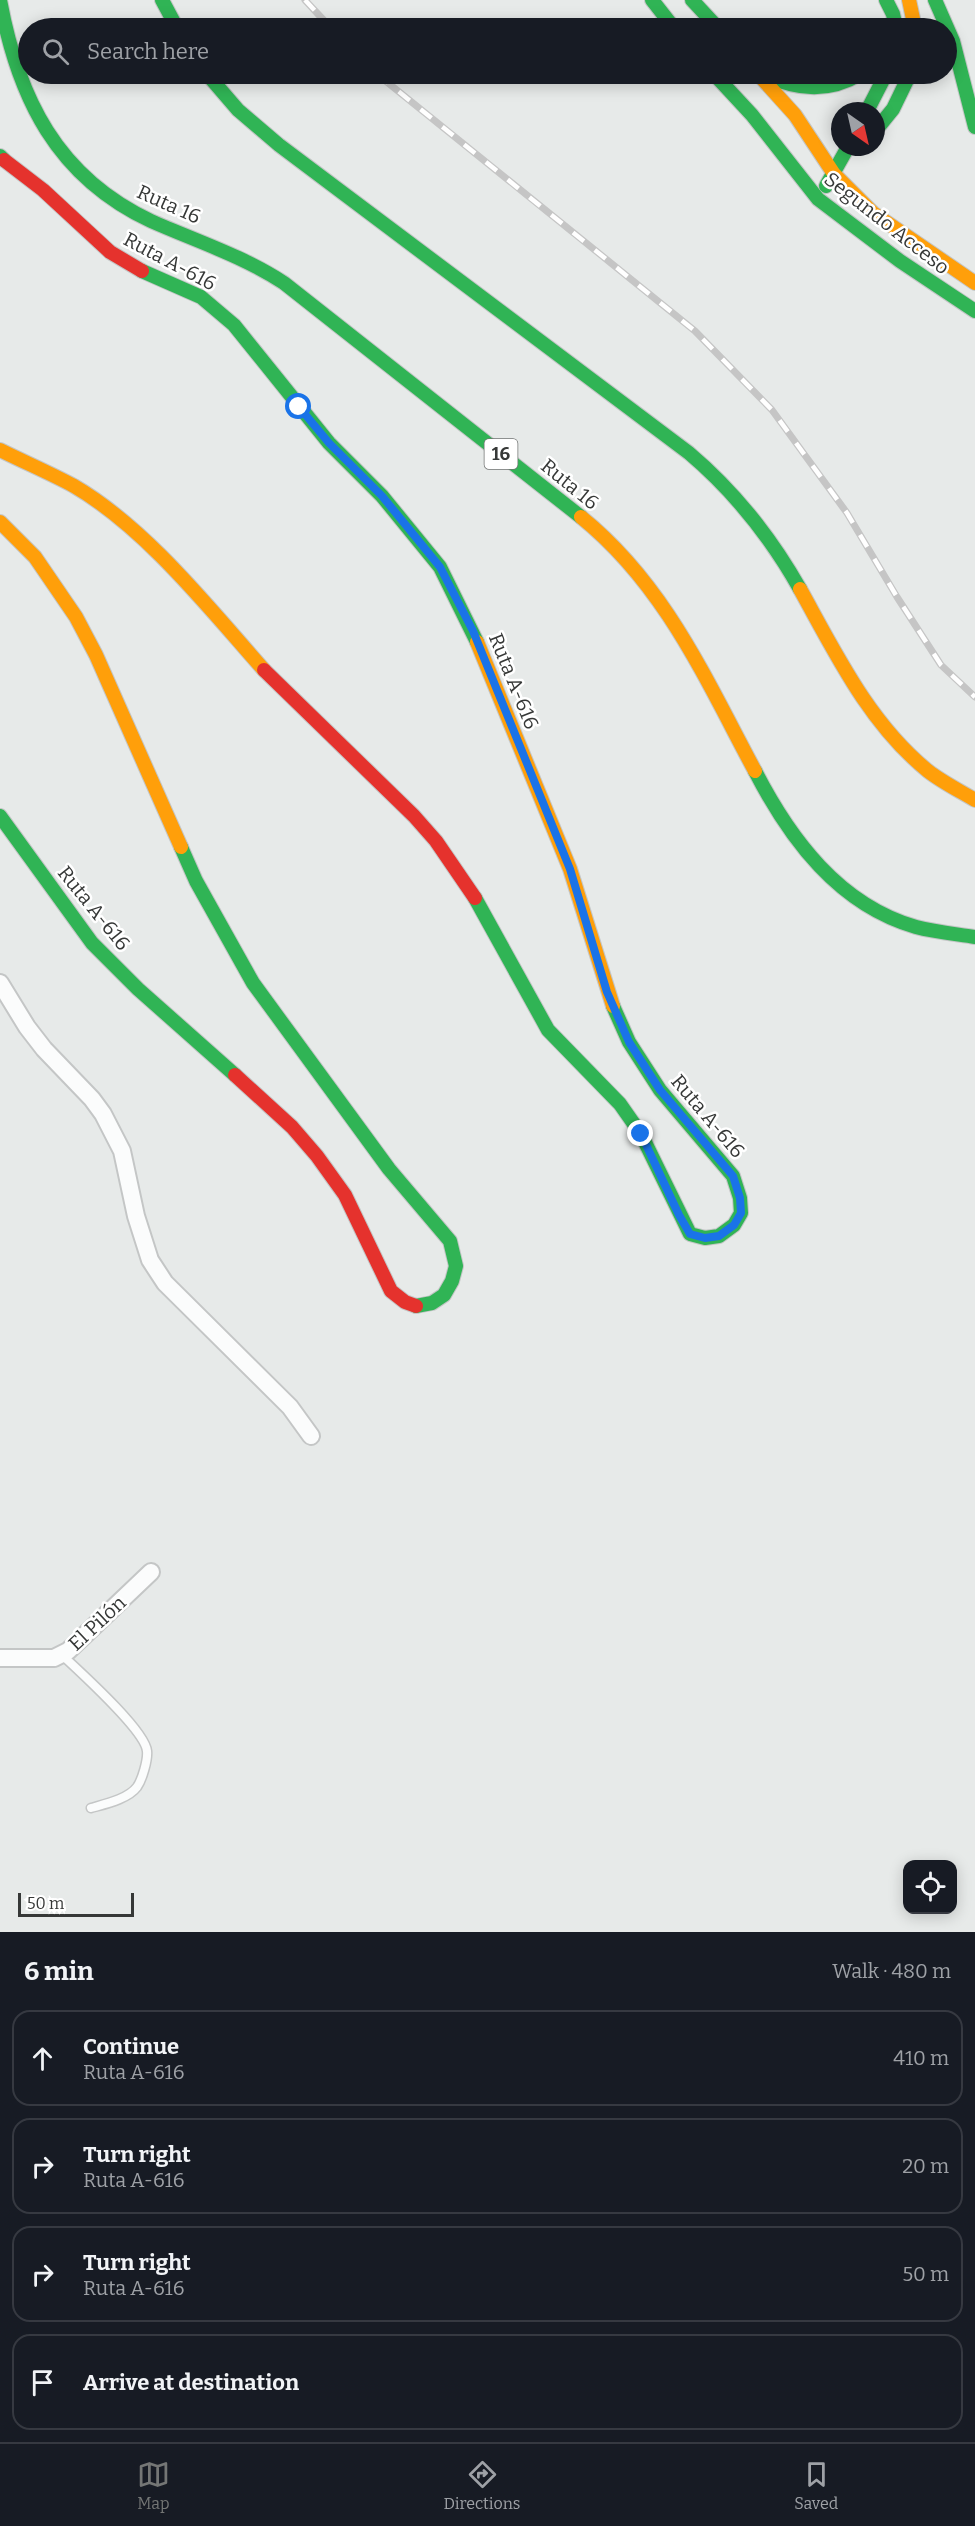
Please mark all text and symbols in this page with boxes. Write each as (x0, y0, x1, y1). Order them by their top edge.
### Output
search box (18, 18, 957, 84)
icon: search (39, 35, 72, 68)
text: Search here (87, 38, 209, 65)
north arrow (831, 102, 885, 156)
street label: Segundo Acceso (820, 167, 954, 279)
street label: Ruta 16 (133, 179, 205, 229)
street label: Ruta A-616 (120, 227, 220, 295)
route start (285, 393, 311, 419)
road number: 16 (484, 439, 518, 469)
street label: Ruta 16 (536, 454, 604, 514)
street label: Ruta A-616 (484, 630, 544, 732)
street label: Ruta A-616 (53, 861, 135, 955)
street label: Ruta A-616 (666, 1069, 750, 1163)
route end (627, 1120, 653, 1146)
street label: El Pilón (63, 1590, 131, 1656)
map controls (903, 1860, 957, 1914)
button: locate (903, 1860, 957, 1914)
scale bar (18, 1890, 134, 1918)
text: 50 m (27, 1894, 64, 1913)
text: 6 min (24, 1956, 94, 1987)
text: Walk · 480 m (832, 1959, 951, 1983)
text: Continue (83, 2033, 179, 2060)
icon: ahead (26, 2042, 59, 2075)
text: 410 m (893, 2046, 949, 2070)
text: Ruta A-616 (83, 2060, 184, 2084)
text: Turn right (83, 2141, 191, 2168)
icon: right (26, 2150, 59, 2183)
text: 20 m (902, 2154, 949, 2178)
text: Ruta A-616 (83, 2168, 184, 2192)
text: Turn right (83, 2249, 191, 2276)
icon: right (26, 2258, 59, 2291)
text: 50 m (902, 2262, 949, 2286)
text: Ruta A-616 (83, 2276, 184, 2300)
icon: arrive (26, 2366, 59, 2399)
text: Arrive at destination (83, 2369, 299, 2396)
tab: Map (137, 2458, 170, 2513)
tab: Directions (444, 2458, 521, 2513)
tab: Saved (794, 2458, 838, 2513)

